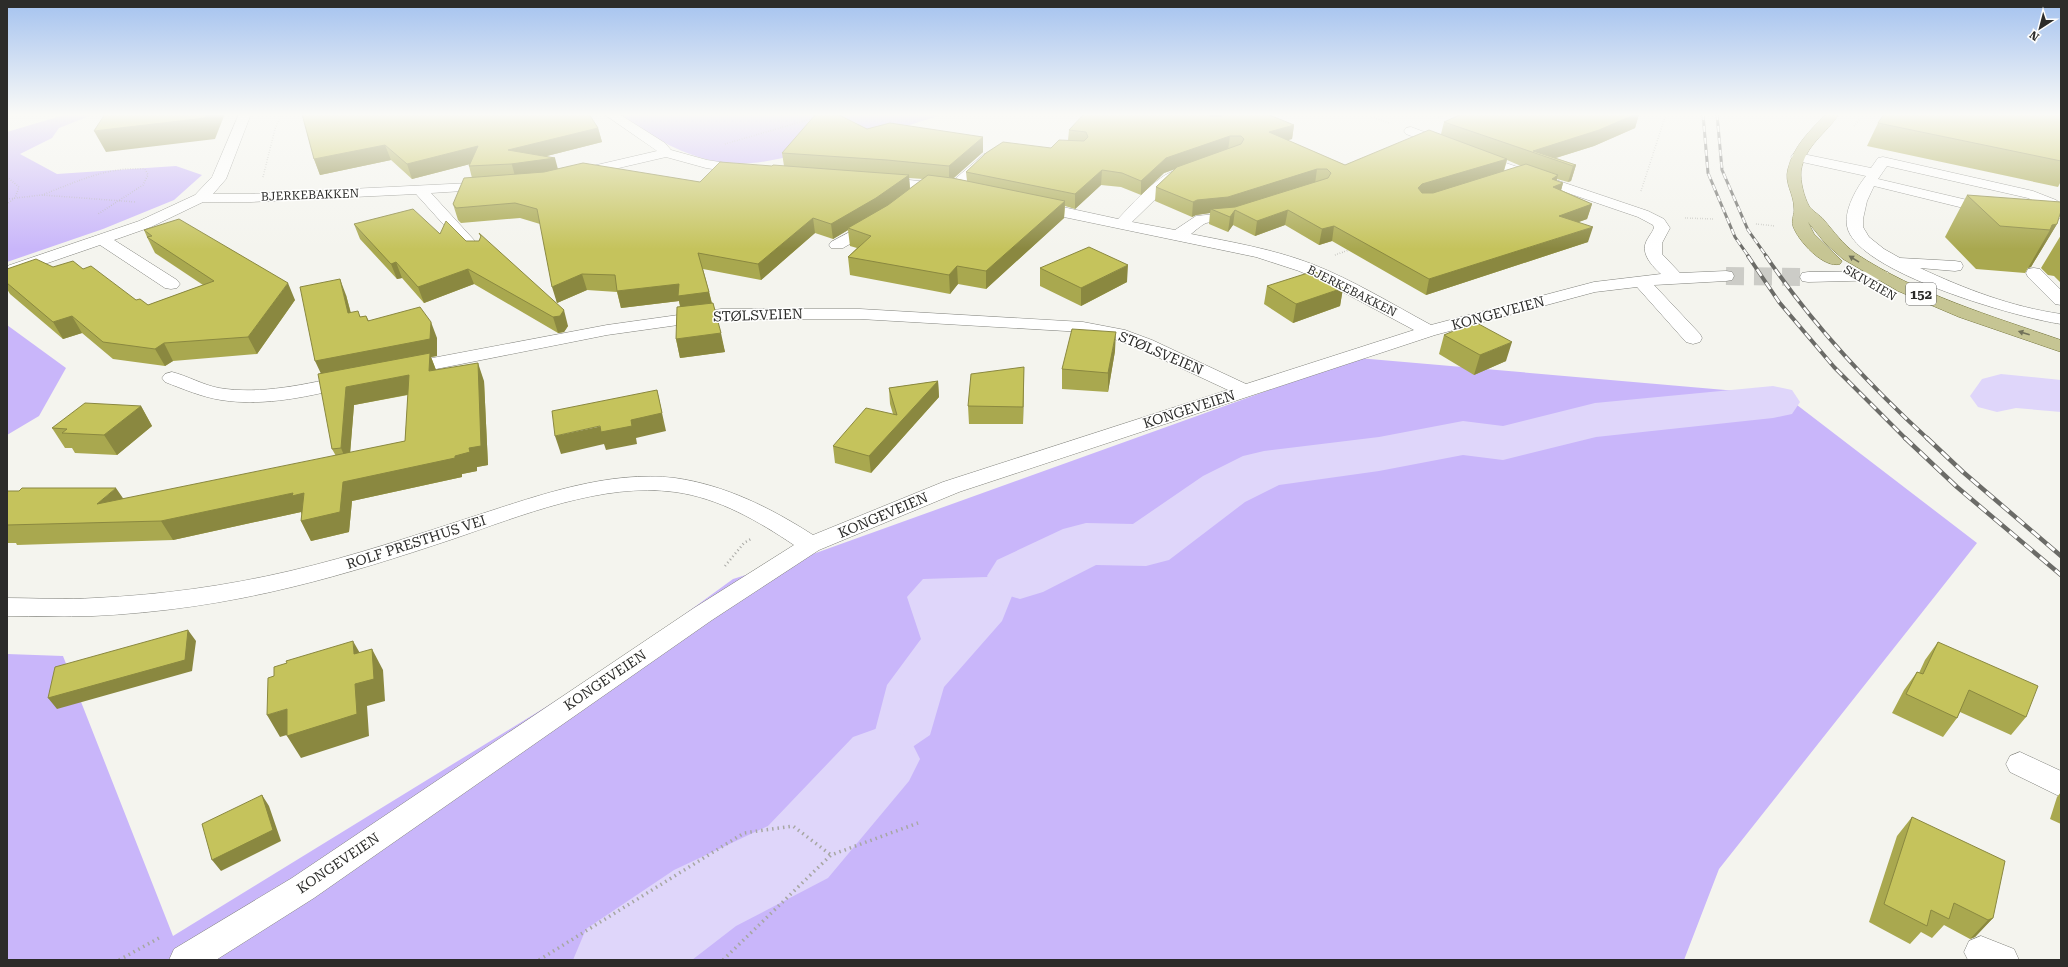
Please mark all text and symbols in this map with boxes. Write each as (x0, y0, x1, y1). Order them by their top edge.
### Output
north arrow (2020, 8, 2060, 48)
text: N (2027, 28, 2042, 43)
street label: BJERKEBAKKEN (261, 186, 360, 204)
one-way arrow (1849, 255, 1859, 263)
street label: BJERKEBAKKEN (1305, 262, 1399, 320)
street label: SKIVEIEN (1841, 262, 1899, 304)
road number: 152 (1906, 283, 1936, 305)
street label: KONGEVEIEN (1450, 293, 1546, 333)
street label: STØLSVEIEN (713, 305, 803, 325)
street label: STØLSVEIEN (1116, 328, 1206, 378)
one-way arrow (2018, 330, 2030, 336)
street label: KONGEVEIEN (1141, 387, 1237, 431)
street label: KONGEVEIEN (836, 489, 930, 541)
street label: ROLF PRESTHUS VEI (344, 512, 488, 572)
street label: KONGEVEIEN (561, 647, 649, 713)
street label: KONGEVEIEN (294, 830, 382, 896)

